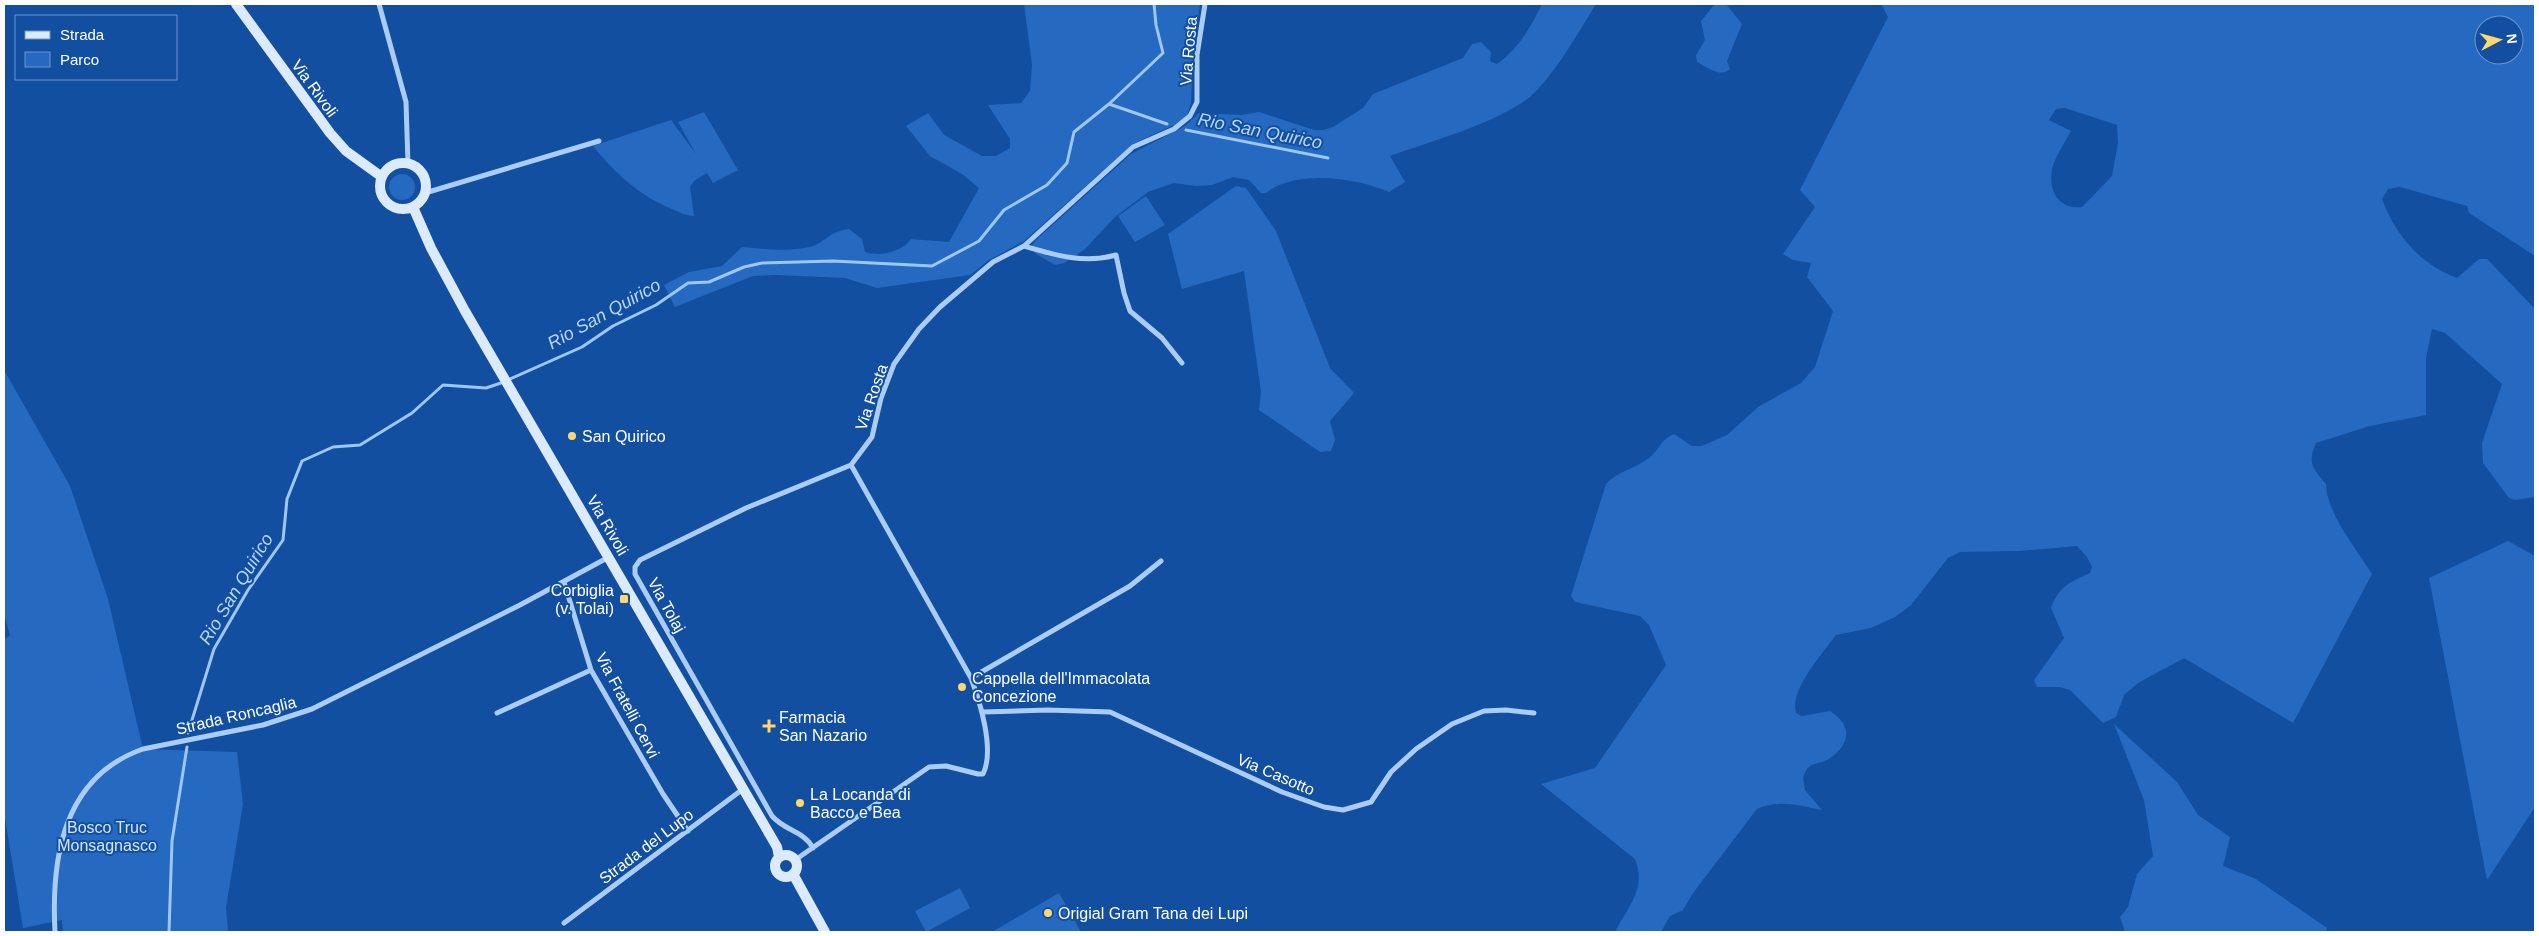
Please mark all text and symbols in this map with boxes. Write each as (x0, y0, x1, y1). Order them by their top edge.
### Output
legend (15, 15, 178, 80)
north arrow (2474, 15, 2524, 65)
street label: Via Rosta (1177, 16, 1200, 86)
text: Strada (60, 26, 105, 43)
text: N (2503, 33, 2520, 45)
text: Parco (60, 51, 99, 68)
street label: Via Rivoli (288, 56, 341, 120)
water label: Rio San Quirico (1196, 109, 1324, 153)
water label: Rio San Quirico (544, 275, 664, 353)
street label: Via Rosta (852, 362, 891, 433)
place label: San Quirico (582, 428, 666, 445)
marker: San Quirico (566, 430, 578, 442)
street label: Via Rivoli (584, 492, 632, 558)
water label: Rio San Quirico (195, 530, 277, 648)
street label: Via Tolaj (645, 575, 689, 636)
place label: Corbiglia (v. Tolai) (551, 582, 614, 617)
marker: Corbiglia (v. Tolai) (618, 593, 630, 605)
street label: Via Fratelli Cervi (593, 650, 663, 761)
place label: Cappella dell'Immacolata Concezione (972, 670, 1150, 705)
marker: Cappella dell'Immacolata Concezione (956, 681, 968, 693)
street label: Strada Roncaglia (174, 693, 298, 738)
place label: Farmacia San Nazario (779, 709, 867, 744)
marker: Farmacia San Nazario (763, 720, 775, 732)
street label: Via Casotto (1235, 751, 1317, 798)
place label: La Locanda di Bacco e Bea (810, 786, 911, 821)
marker: La Locanda di Bacco e Bea (794, 797, 806, 809)
street label: Strada del Lupo (596, 806, 697, 887)
park label: Bosco Truc Monsagnasco (57, 819, 157, 854)
place label: Origial Gram Tana dei Lupi (1058, 905, 1248, 922)
marker: Origial Gram Tana dei Lupi (1042, 907, 1054, 919)

